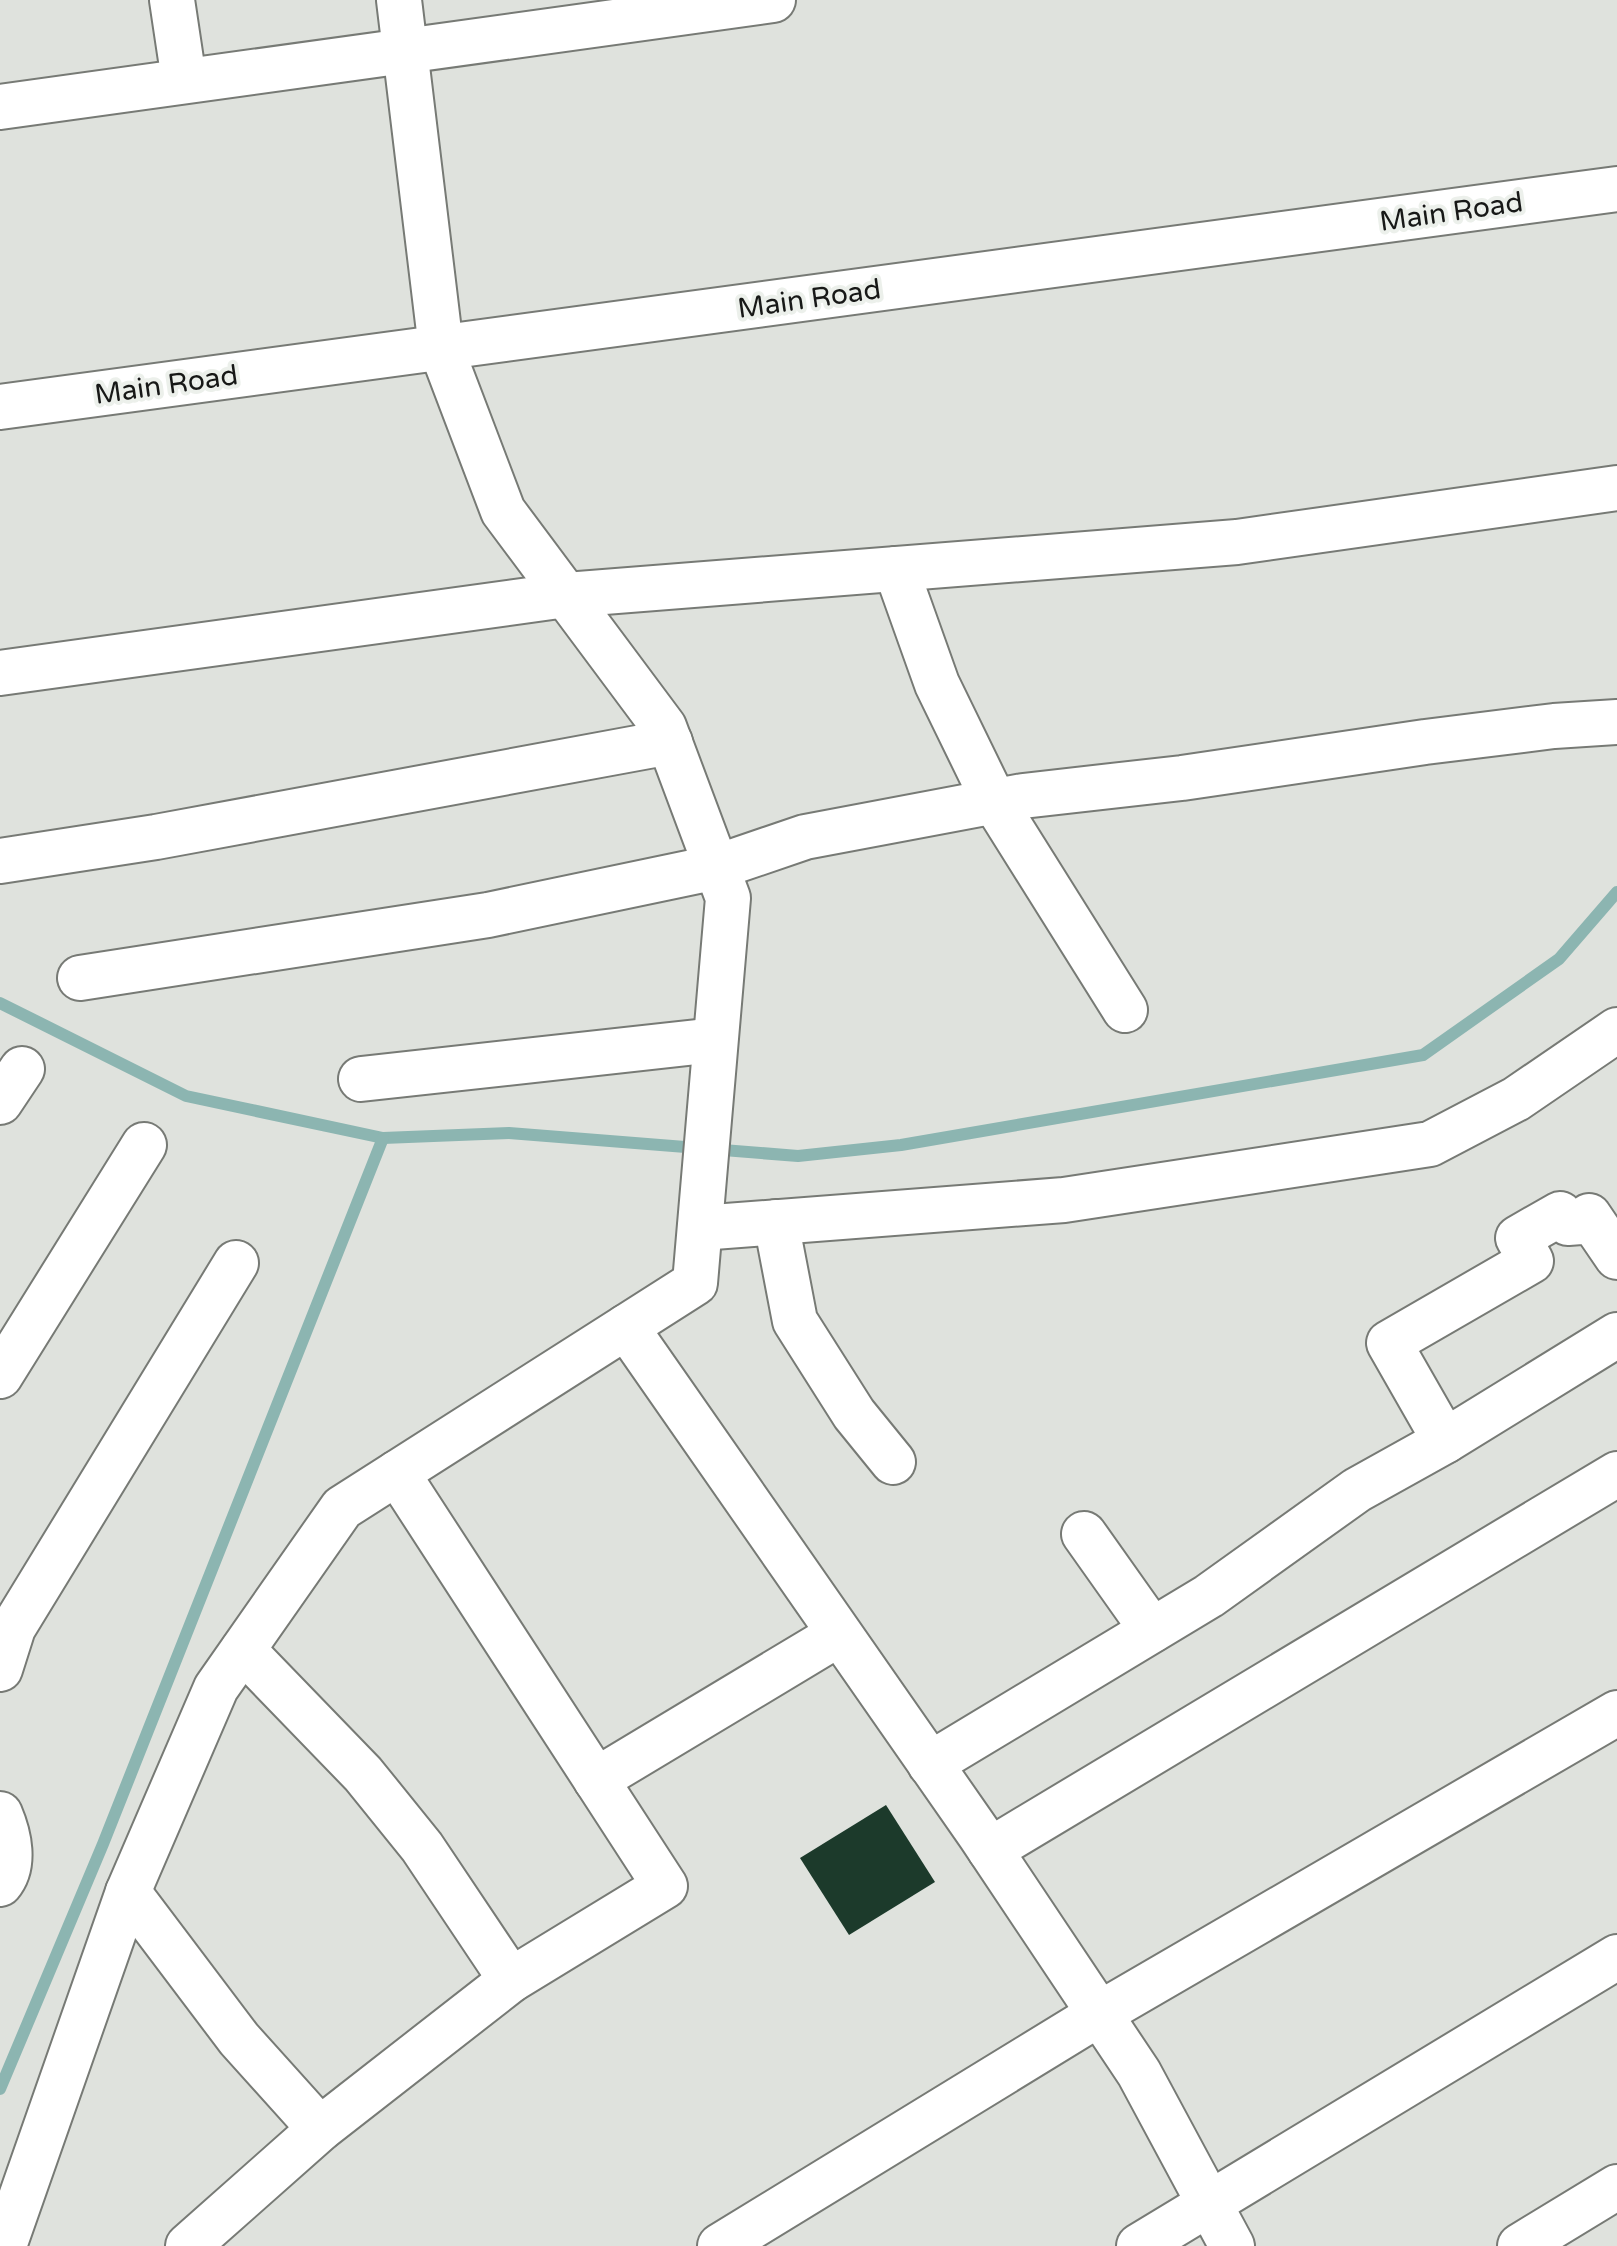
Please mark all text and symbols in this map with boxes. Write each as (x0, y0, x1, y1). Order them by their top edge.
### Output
street label: Main Road (1377, 185, 1525, 239)
street label: Main Road (735, 272, 883, 326)
street label: Main Road (92, 358, 240, 412)

